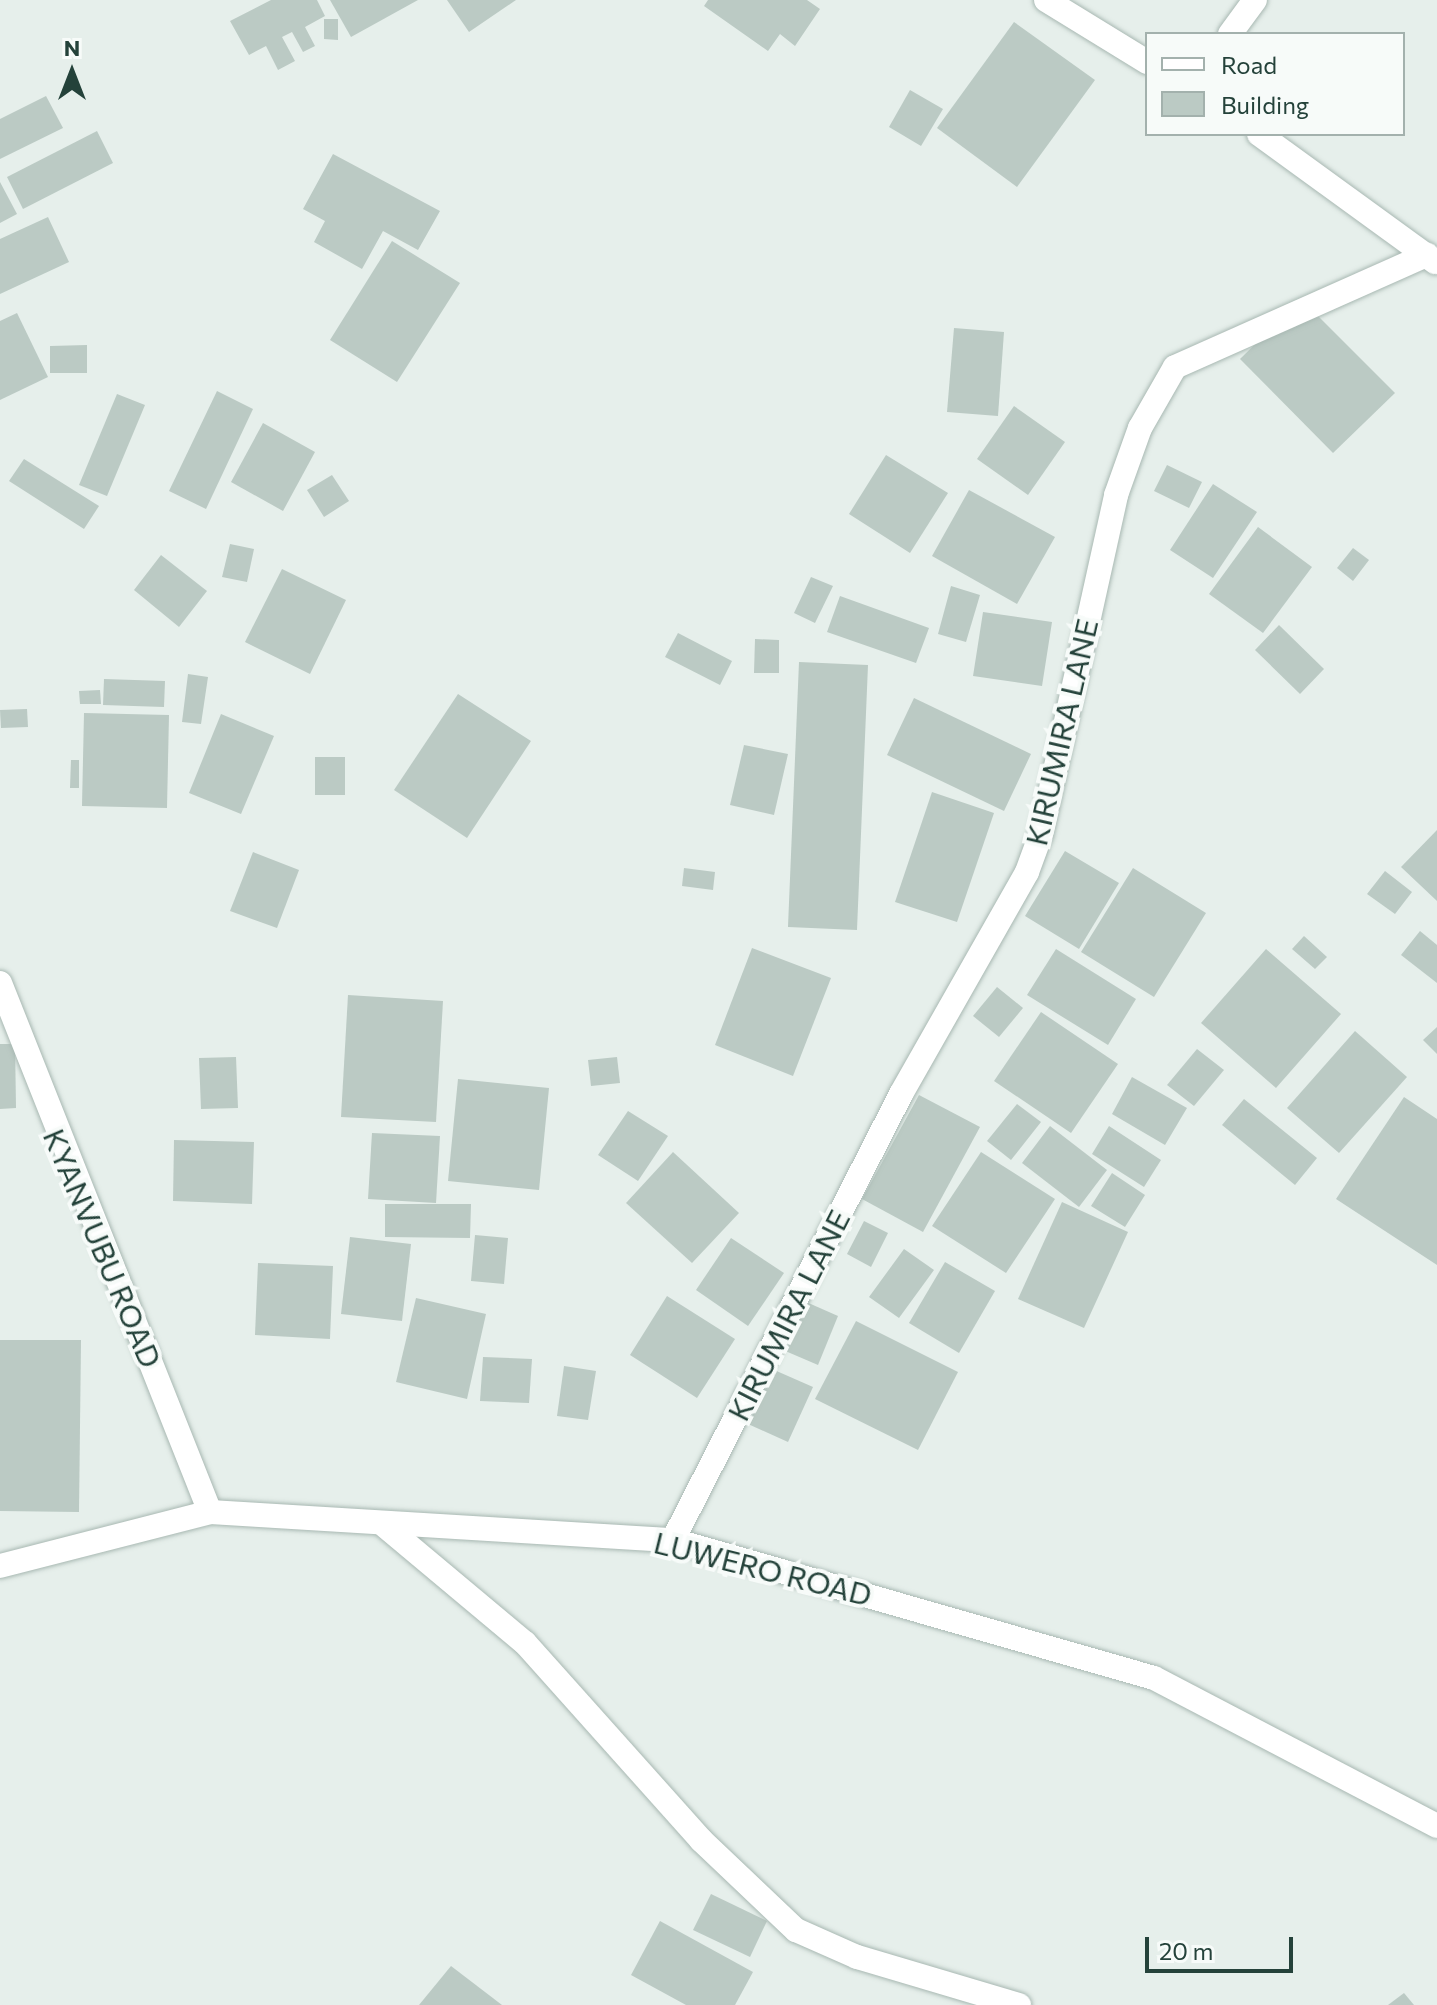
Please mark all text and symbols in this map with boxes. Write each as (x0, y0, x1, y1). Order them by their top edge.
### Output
north arrow (32, 32, 112, 112)
legend (1145, 32, 1405, 136)
text: N (64, 34, 80, 61)
text: Road (1221, 50, 1277, 79)
text: Building (1221, 90, 1309, 119)
street label: KIRUMIRA LANE (1017, 615, 1105, 849)
street label: KYANVUBU ROAD (36, 1123, 170, 1373)
street label: KIRUMIRA LANE (719, 1204, 857, 1426)
street label: LUWERO ROAD (650, 1524, 876, 1612)
scale bar (1149, 1921, 1297, 1971)
text: 20 m (1159, 1936, 1213, 1965)

